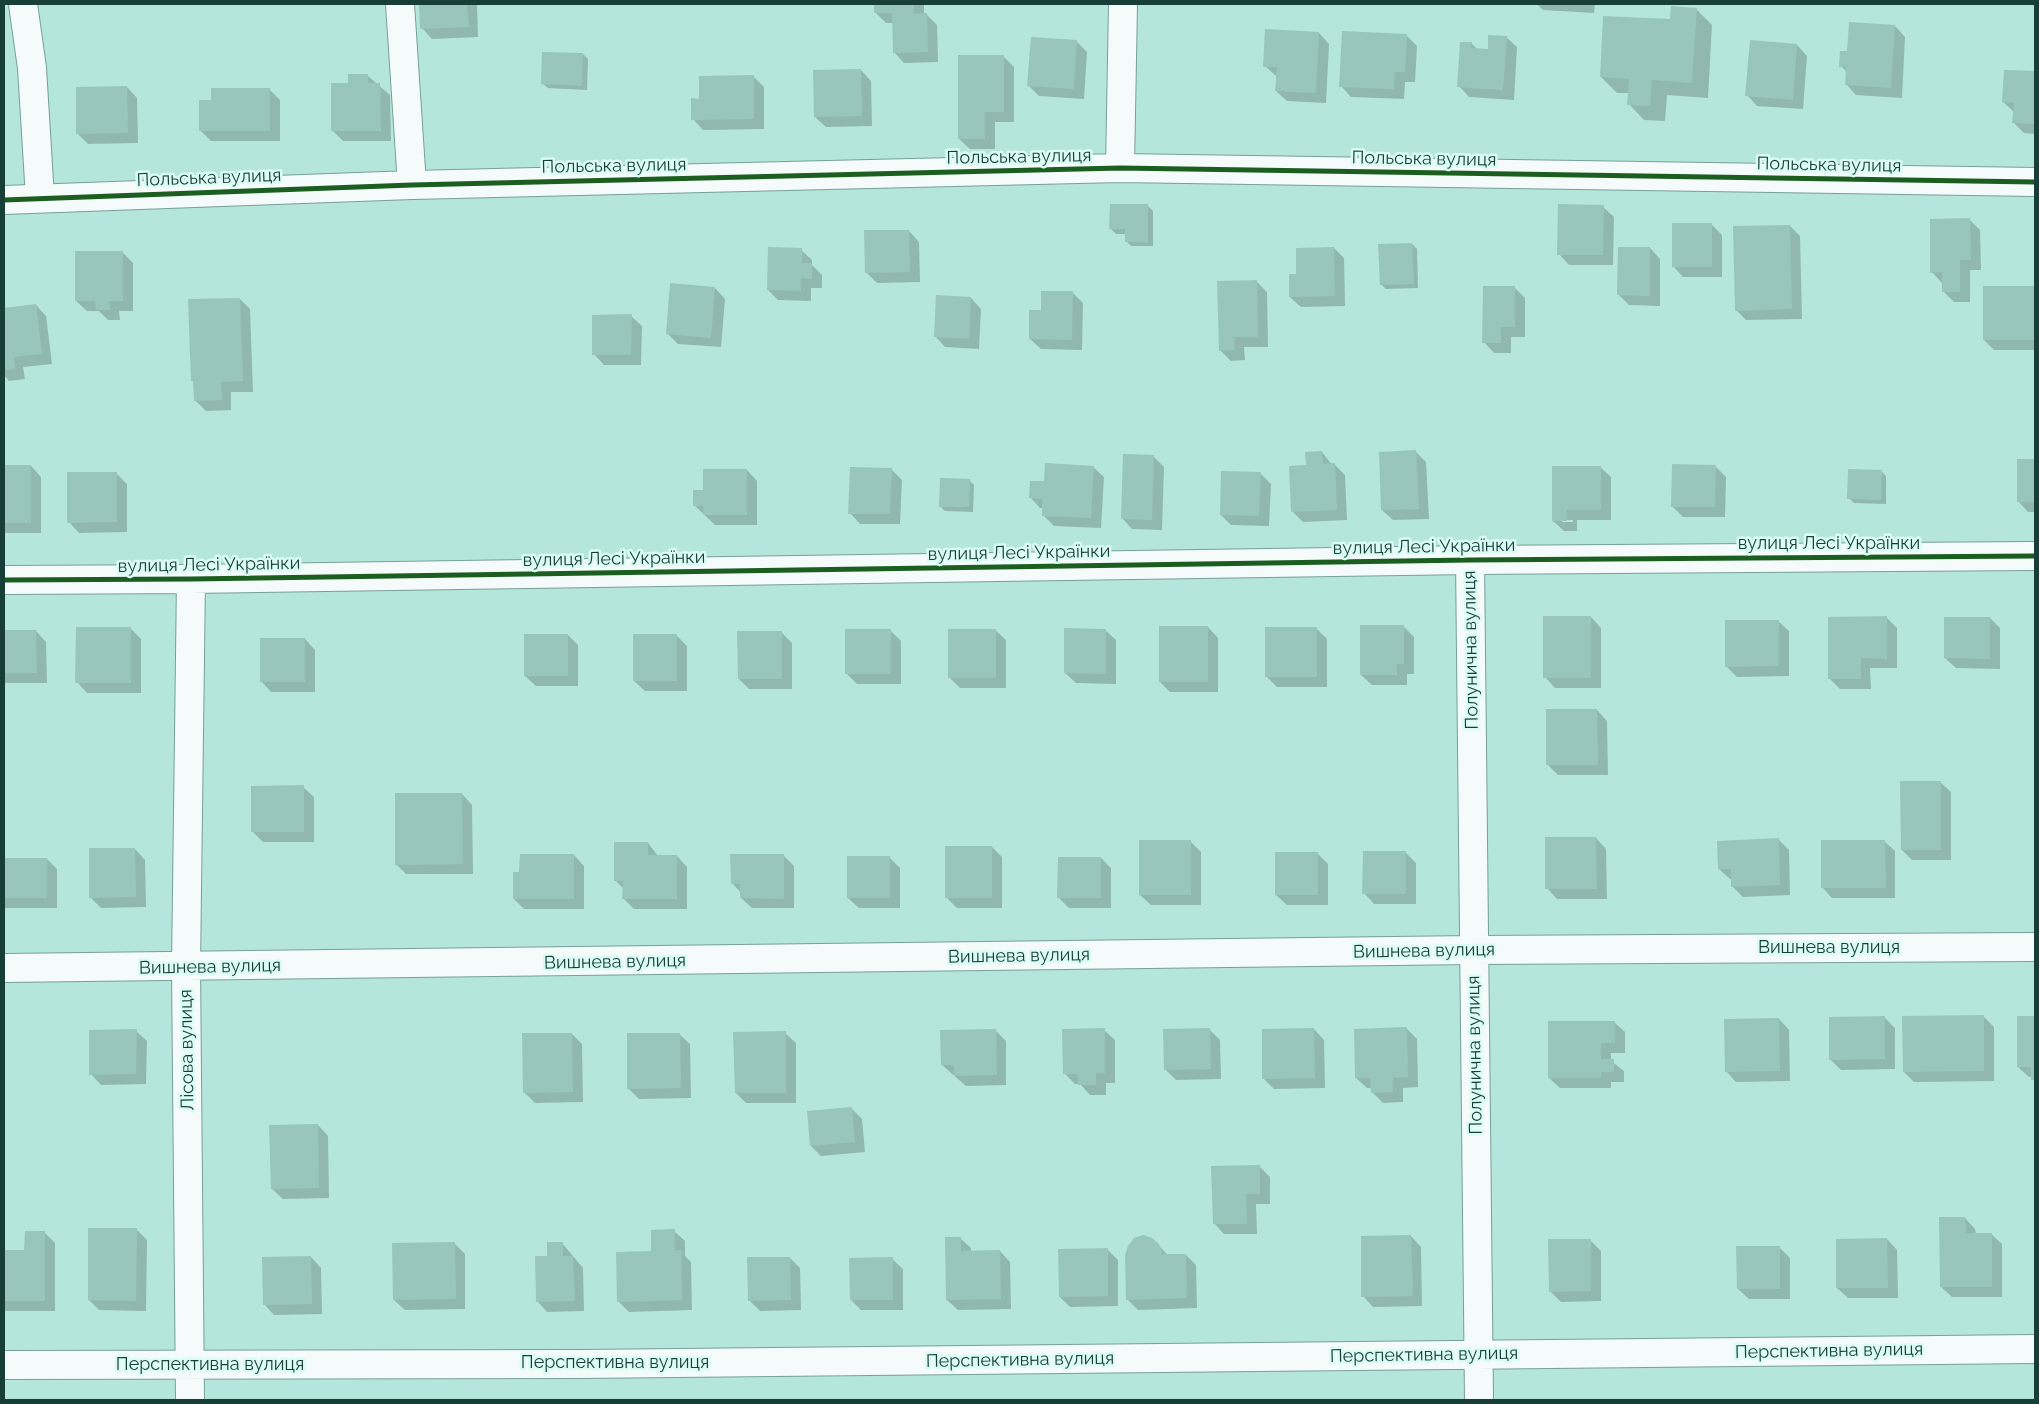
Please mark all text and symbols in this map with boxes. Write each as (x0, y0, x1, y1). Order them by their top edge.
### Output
street label: Польська вулиця (946, 145, 1092, 169)
street label: Польська вулиця (1351, 147, 1497, 171)
street label: Польська вулиця (1756, 153, 1902, 177)
street label: Польська вулиця (541, 154, 687, 178)
street label: Польська вулиця (136, 165, 282, 191)
street label: вулиця Лесі Українки (1738, 533, 1920, 555)
street label: вулиця Лесі Українки (1333, 535, 1515, 559)
street label: вулиця Лесі Українки (928, 541, 1110, 565)
street label: вулиця Лесі Українки (523, 547, 705, 571)
street label: вулиця Лесі Українки (118, 553, 300, 577)
street label: Полунична вулиця (1459, 570, 1483, 730)
street label: Вишнева вулиця (1758, 937, 1900, 959)
street label: Вишнева вулиця (1353, 939, 1495, 963)
street label: Вишнева вулиця (948, 944, 1090, 968)
street label: Вишнева вулиця (544, 950, 686, 974)
street label: Вишнева вулиця (139, 955, 281, 979)
street label: Полунична вулиця (1463, 975, 1487, 1135)
street label: Лісова вулиця (175, 989, 199, 1111)
street label: Перспективна вулиця (1735, 1339, 1923, 1363)
street label: Перспективна вулиця (1330, 1343, 1518, 1367)
street label: Перспективна вулиця (926, 1348, 1114, 1372)
street label: Перспективна вулиця (521, 1352, 709, 1374)
street label: Перспективна вулиця (116, 1354, 304, 1376)

